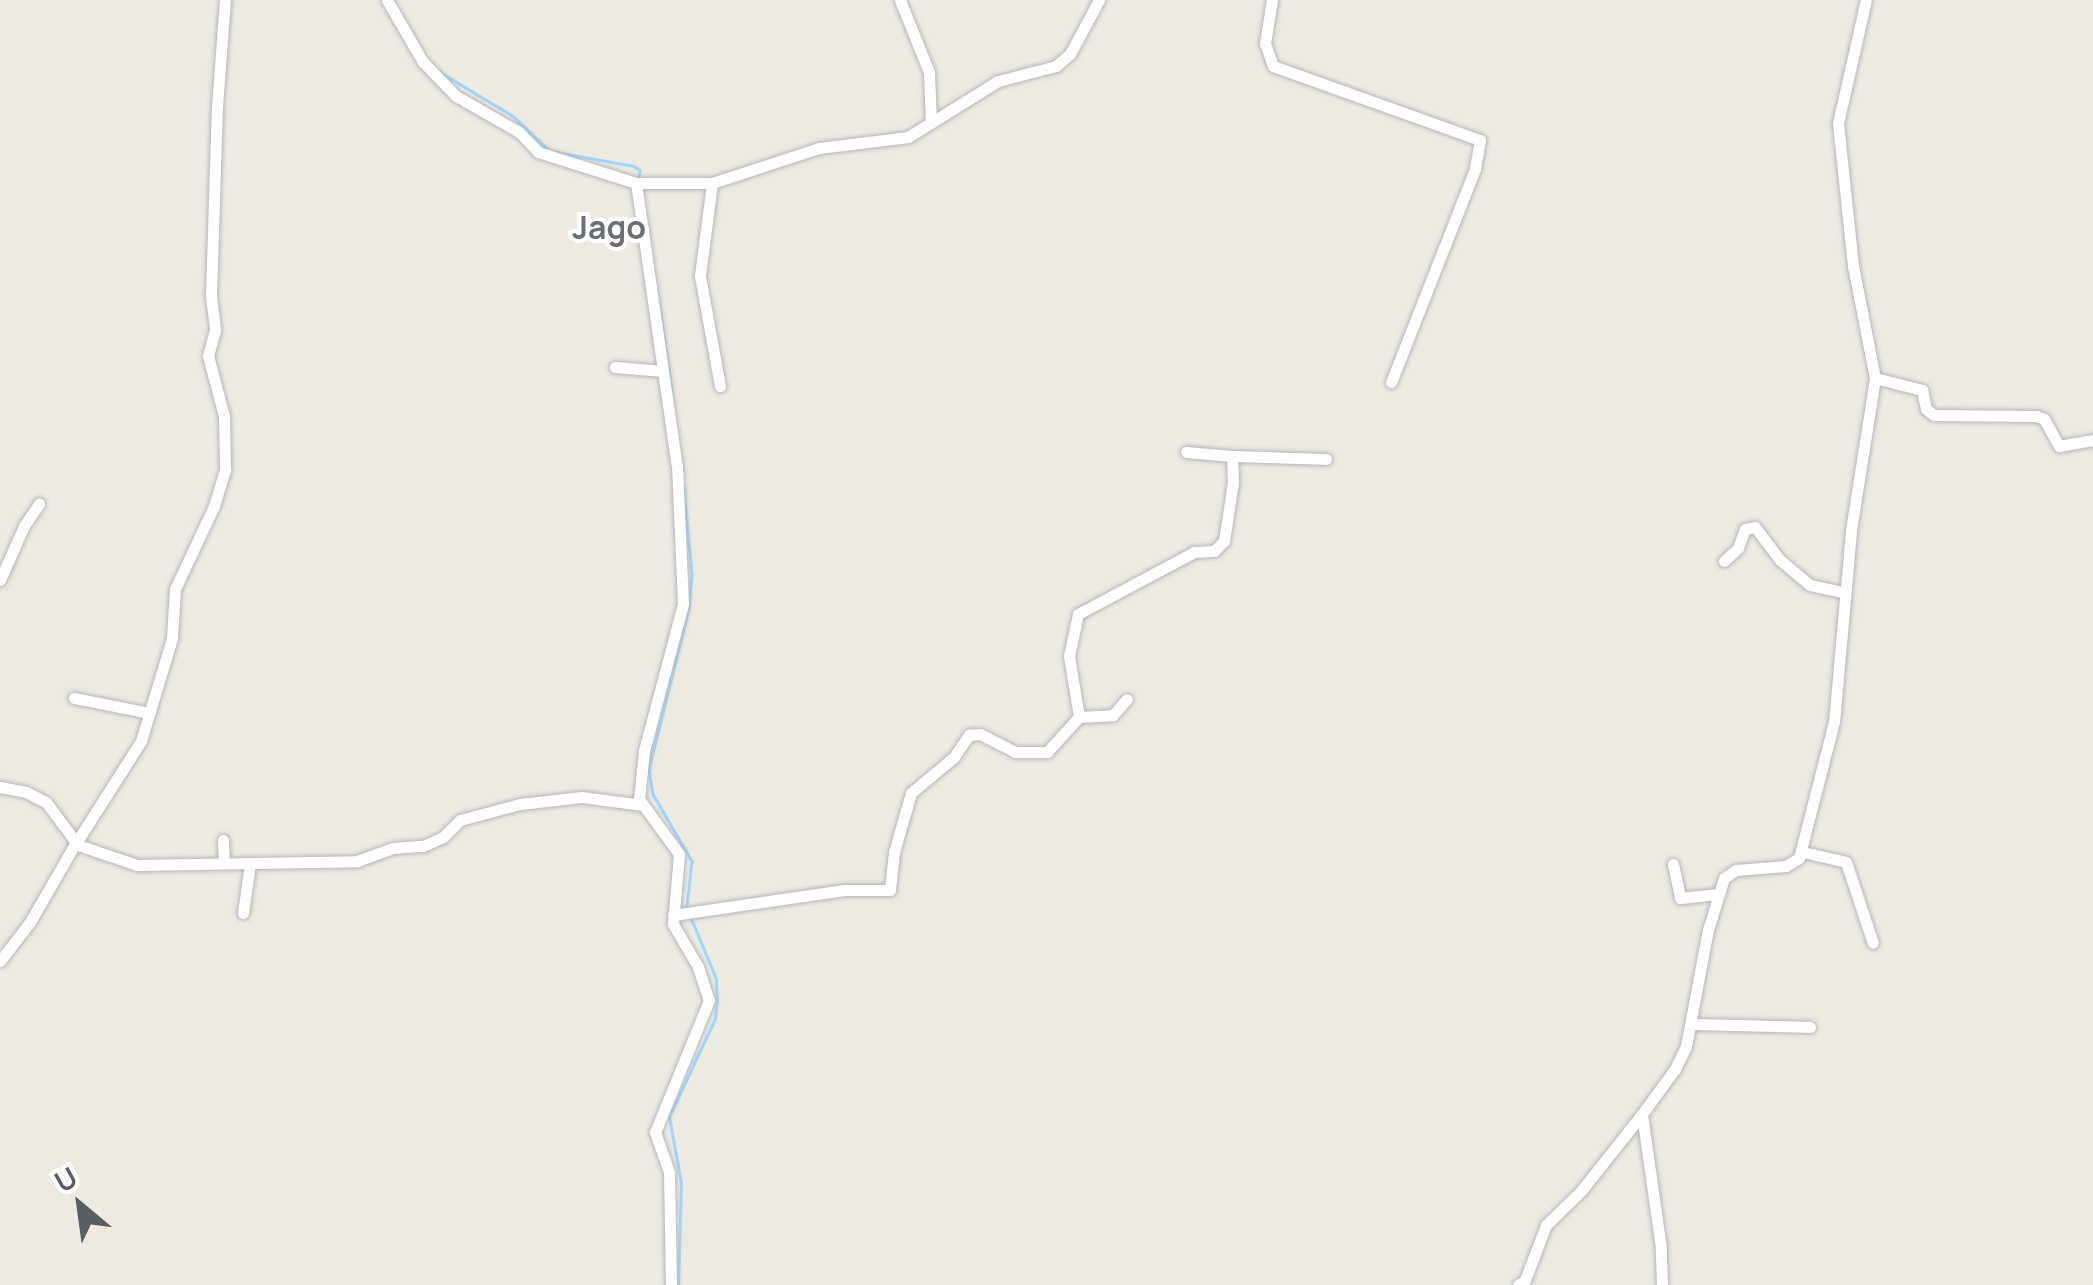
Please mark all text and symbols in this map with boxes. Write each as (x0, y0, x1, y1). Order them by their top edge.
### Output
district label: Jago (572, 208, 646, 246)
north arrow (30, 1155, 130, 1255)
text: U (47, 1157, 83, 1200)

